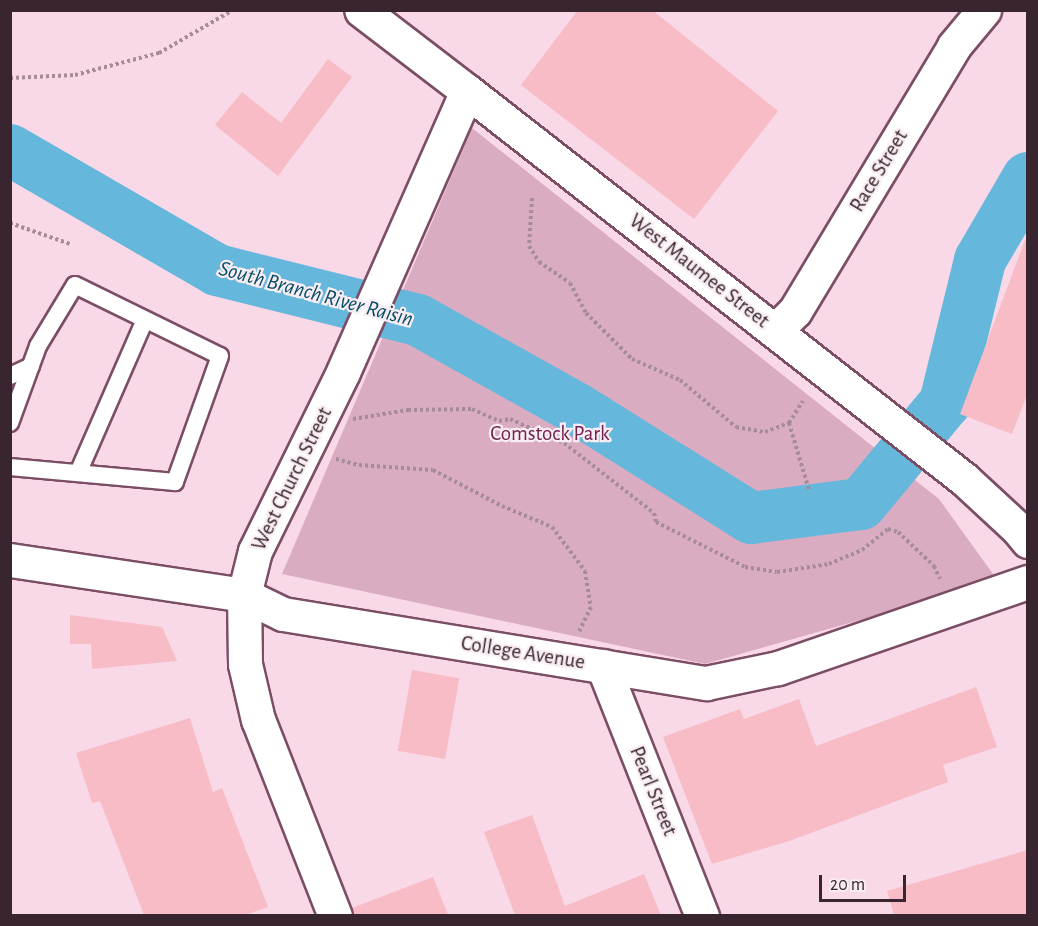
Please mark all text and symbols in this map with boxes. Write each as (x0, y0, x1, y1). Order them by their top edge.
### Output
street label: Race Street (845, 125, 913, 217)
street label: West Maumee Street (624, 208, 774, 334)
water label: South Branch River Raisin (216, 255, 416, 333)
street label: West Church Street (246, 403, 338, 555)
park label: Comstock Park (490, 421, 610, 447)
street label: College Avenue (459, 631, 587, 675)
street label: Pearl Street (624, 743, 682, 839)
scale bar (822, 863, 909, 901)
text: 20 m (830, 876, 865, 894)

